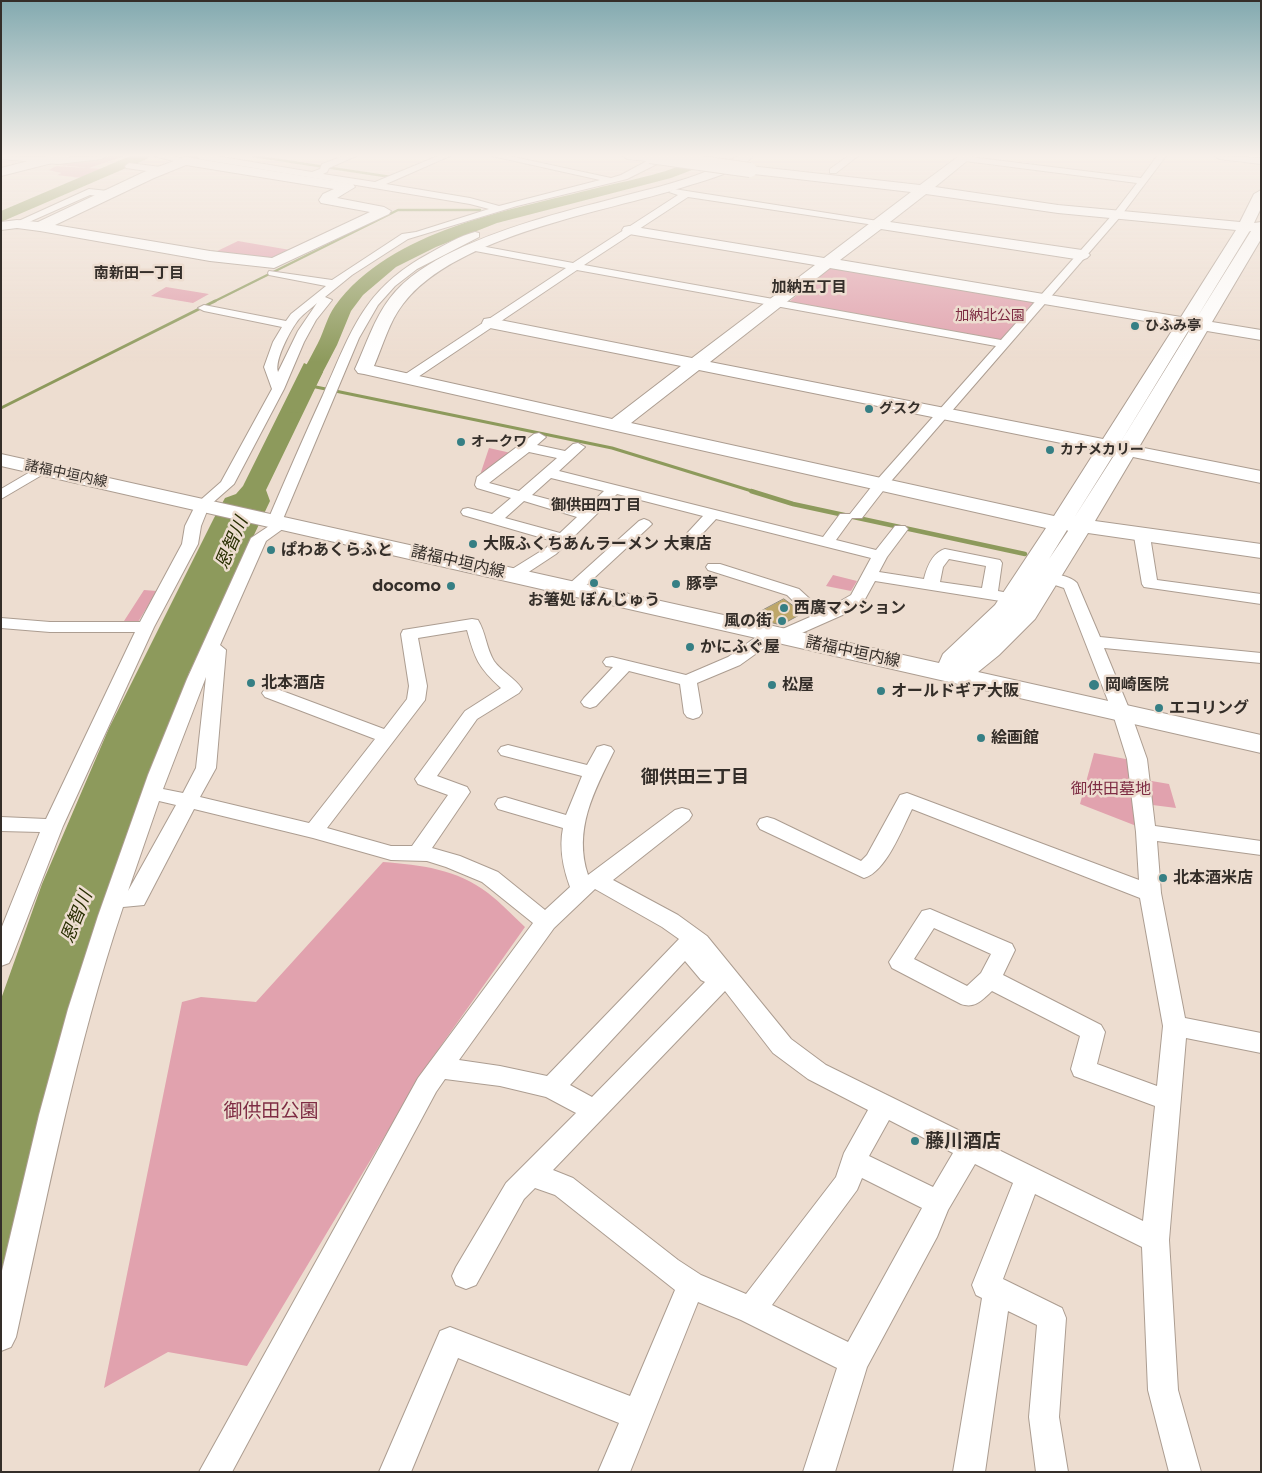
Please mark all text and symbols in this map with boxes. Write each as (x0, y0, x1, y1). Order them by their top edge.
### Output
district label: 南新田一丁目 (94, 265, 184, 283)
district label: 加納五丁目 (772, 279, 846, 297)
park label: 加納北公園 (955, 308, 1025, 324)
place label: ひふみ亭 (1145, 318, 1201, 334)
marker: ひふみ亭 (1129, 320, 1141, 332)
place label: グスク (879, 401, 921, 417)
marker: グスク (863, 403, 875, 415)
place label: オークワ (471, 434, 527, 450)
marker: オークワ (455, 436, 467, 448)
place label: カナメカリー (1060, 442, 1144, 458)
marker: カナメカリー (1044, 444, 1056, 456)
street label: 諸福中垣内線 (23, 457, 109, 491)
district label: 御供田四丁目 (551, 497, 641, 515)
water label: 恩智川 (212, 514, 252, 572)
place label: 大阪ふくちあんラーメン 大東店 (483, 534, 712, 554)
marker: 大阪ふくちあんラーメン 大東店 (467, 538, 479, 550)
place label: ぱわあくらふと (281, 540, 393, 560)
street label: 諸福中垣内線 (409, 542, 507, 582)
marker: ぱわあくらふと (265, 544, 277, 556)
place label: 豚亭 (686, 574, 718, 594)
place label: docomo (372, 576, 441, 596)
marker: お箸処 ぼんじゅう (588, 577, 600, 589)
marker: 豚亭 (670, 578, 682, 590)
marker: docomo (445, 580, 457, 592)
place label: お箸処 ぼんじゅう (528, 590, 660, 610)
place label: 西廣マンション (794, 598, 906, 618)
marker: 西廣マンション (778, 602, 790, 614)
place label: 風の街 (724, 611, 772, 631)
marker: 風の街 (776, 615, 788, 627)
street label: 諸福中垣内線 (804, 633, 902, 671)
place label: かにふぐ屋 (700, 637, 780, 657)
marker: かにふぐ屋 (684, 641, 696, 653)
place label: 北本酒店 (261, 673, 325, 693)
place label: 松屋 (782, 675, 814, 695)
place label: 岡崎医院 (1105, 675, 1169, 695)
marker: 北本酒店 (245, 677, 257, 689)
marker: 岡崎医院 (1087, 678, 1101, 692)
marker: 松屋 (766, 679, 778, 691)
place label: オールドギア大阪 (891, 681, 1019, 701)
marker: オールドギア大阪 (875, 685, 887, 697)
place label: エコリング (1169, 698, 1249, 718)
marker: エコリング (1153, 702, 1165, 714)
place label: 絵画館 (991, 728, 1039, 748)
marker: 絵画館 (975, 732, 987, 744)
district label: 御供田三丁目 (641, 767, 749, 789)
park label: 御供田墓地 (1071, 779, 1151, 799)
place label: 北本酒米店 (1173, 868, 1253, 888)
marker: 北本酒米店 (1157, 872, 1169, 884)
water label: 恩智川 (57, 888, 97, 946)
park label: 御供田公園 (224, 1100, 318, 1122)
place label: 藤川酒店 (925, 1130, 1001, 1152)
marker: 藤川酒店 (909, 1135, 921, 1147)

